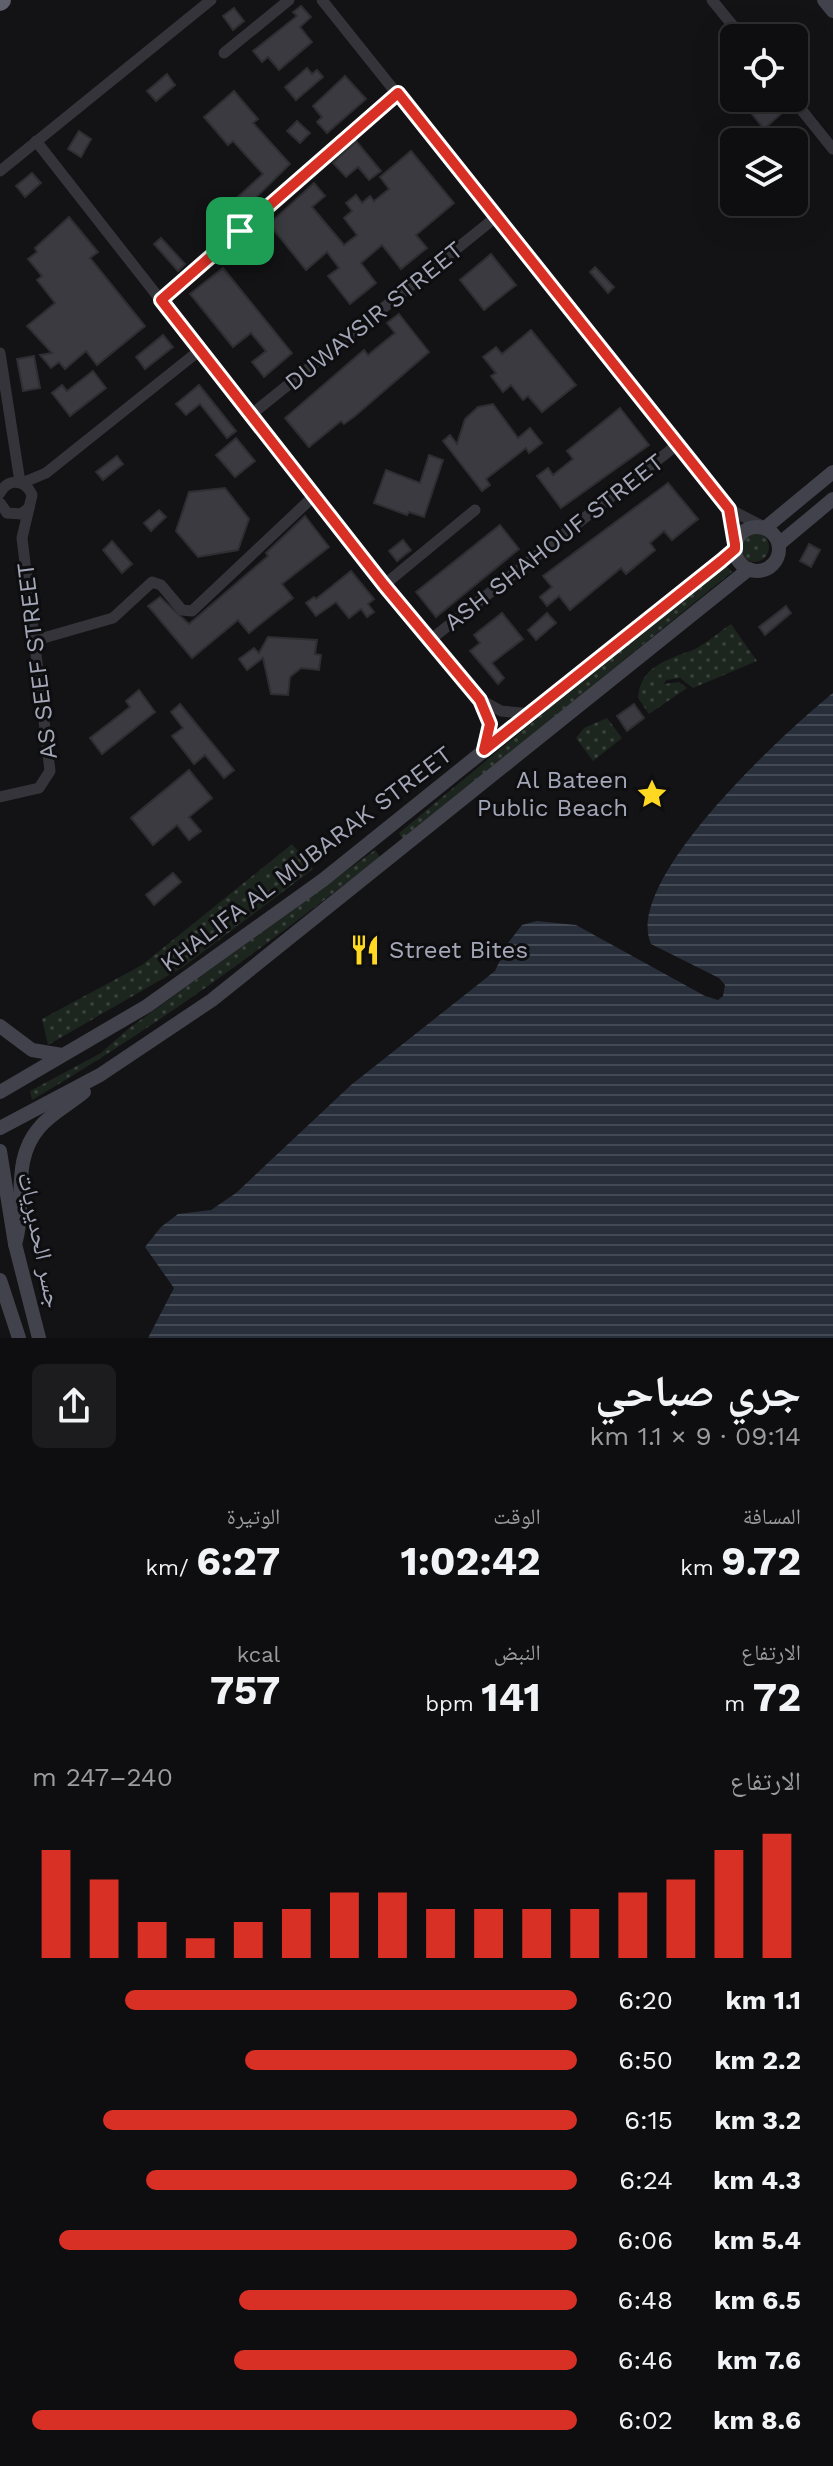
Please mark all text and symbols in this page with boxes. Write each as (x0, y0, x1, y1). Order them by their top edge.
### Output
map controls (720, 24, 808, 216)
button: locate (720, 24, 808, 112)
button: layers (720, 128, 808, 216)
pin (206, 197, 274, 265)
icon: arrive (218, 209, 262, 253)
street label: DUWAYSIR STREET (279, 236, 469, 396)
street label: ASH SHAHOUF STREET (439, 448, 669, 636)
street label: AS SEEF STREET (11, 561, 63, 761)
street label: KHALIFA AL MUBARAK STREET (155, 740, 457, 978)
place label: Al Bateen Public Beach (477, 766, 628, 822)
place icon: Al Bateen Public Beach (635, 777, 669, 811)
restaurant icon: Street Bites (348, 933, 382, 967)
place label: Street Bites (389, 936, 528, 964)
street label: جسر الحديريات (12, 1170, 68, 1310)
button: share (32, 1364, 116, 1448)
text: جري صباحي (595, 1365, 801, 1417)
text: 09:14 · 9 × 1.1 km (589, 1421, 801, 1451)
text: الوتيرة (227, 1504, 280, 1529)
text: الوقت (493, 1504, 541, 1529)
text: المسافة (743, 1504, 801, 1529)
text: 6:27 (196, 1538, 280, 1585)
text: 1:02:42 (400, 1538, 541, 1585)
text: 9.72 (721, 1538, 801, 1585)
text: /km (146, 1555, 196, 1580)
text: km (680, 1555, 721, 1580)
text: النبض (494, 1640, 541, 1665)
text: الارتفاع (741, 1640, 801, 1665)
text: kcal (237, 1642, 280, 1667)
text: 757 (210, 1667, 280, 1714)
text: 141 (481, 1674, 541, 1721)
text: 72 (753, 1674, 801, 1721)
text: bpm (425, 1691, 481, 1716)
text: m (724, 1691, 753, 1716)
text: 240–247 m (32, 1762, 173, 1792)
text: الارتفاع (730, 1766, 801, 1796)
text: 6:20 (618, 1985, 673, 2015)
text: 1.1 km (726, 1985, 801, 2015)
text: 6:50 (618, 2045, 673, 2075)
text: 2.2 km (714, 2045, 801, 2075)
text: 6:15 (624, 2105, 673, 2135)
text: 3.2 km (714, 2105, 801, 2135)
text: 6:24 (619, 2165, 673, 2195)
text: 4.3 km (713, 2165, 801, 2195)
text: 6:06 (618, 2225, 673, 2255)
text: 5.4 km (714, 2225, 801, 2255)
text: 6:48 (618, 2285, 673, 2315)
text: 6.5 km (714, 2285, 801, 2315)
text: 6:46 (618, 2345, 673, 2375)
text: 7.6 km (717, 2345, 801, 2375)
text: 6:02 (618, 2405, 673, 2435)
text: 8.6 km (713, 2405, 801, 2435)

